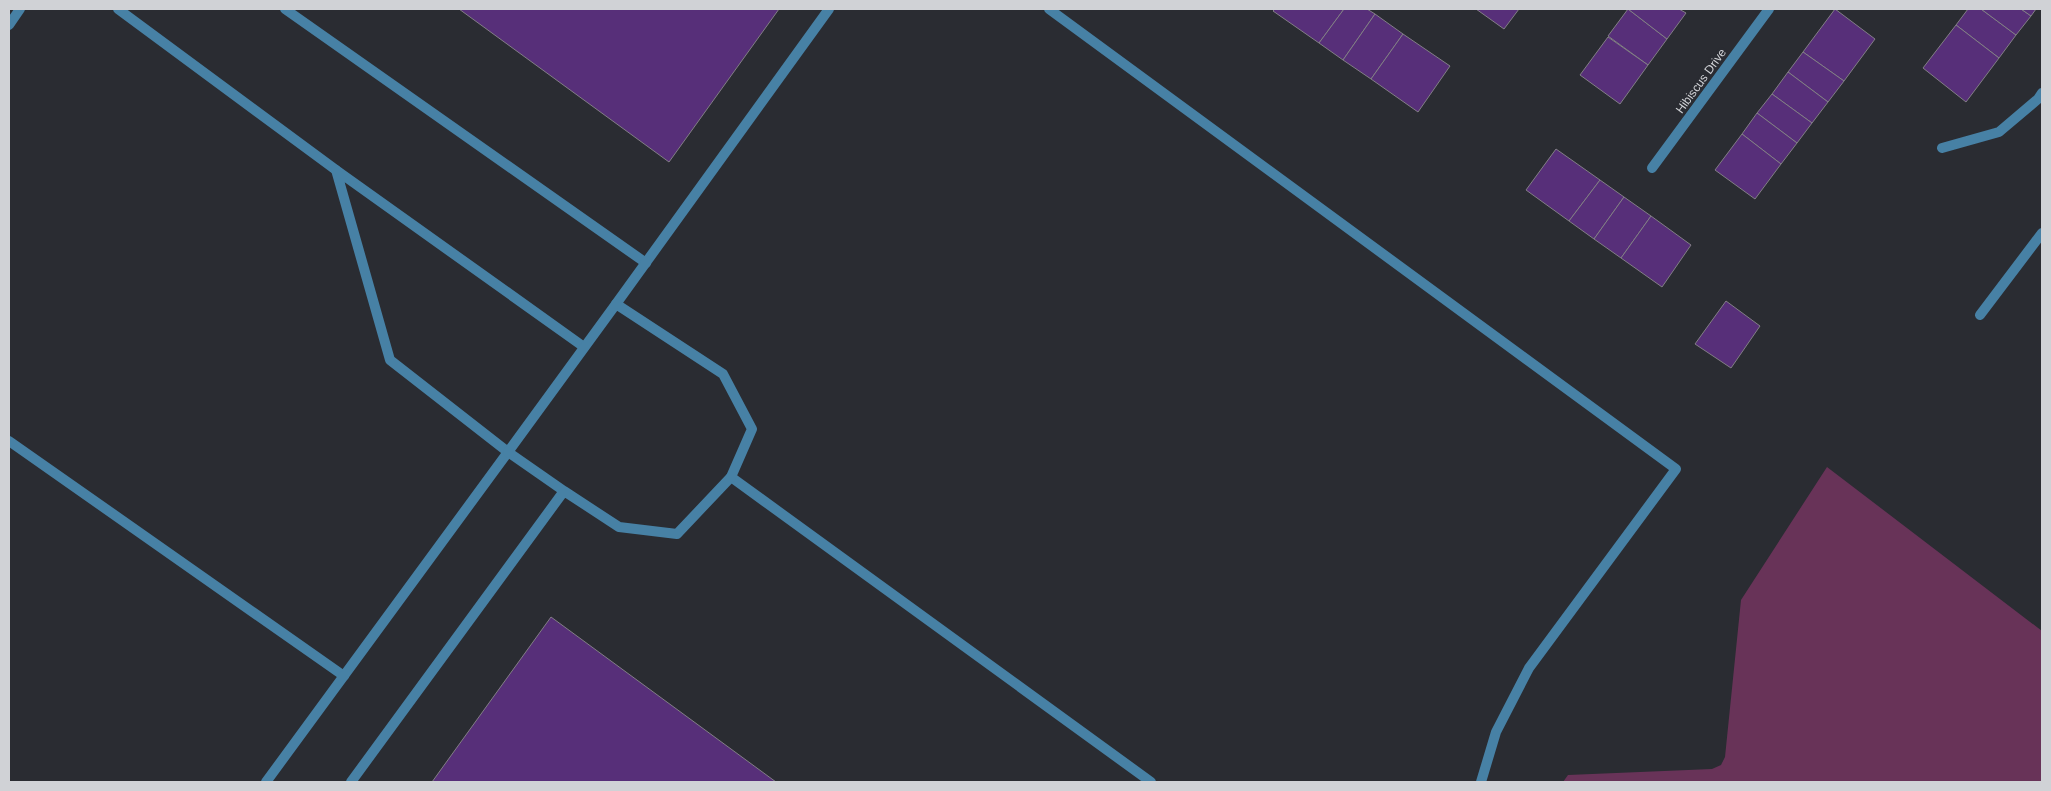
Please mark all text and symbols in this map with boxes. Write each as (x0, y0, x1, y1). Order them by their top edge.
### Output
street label: Hibiscus Drive (1673, 46, 1729, 116)

